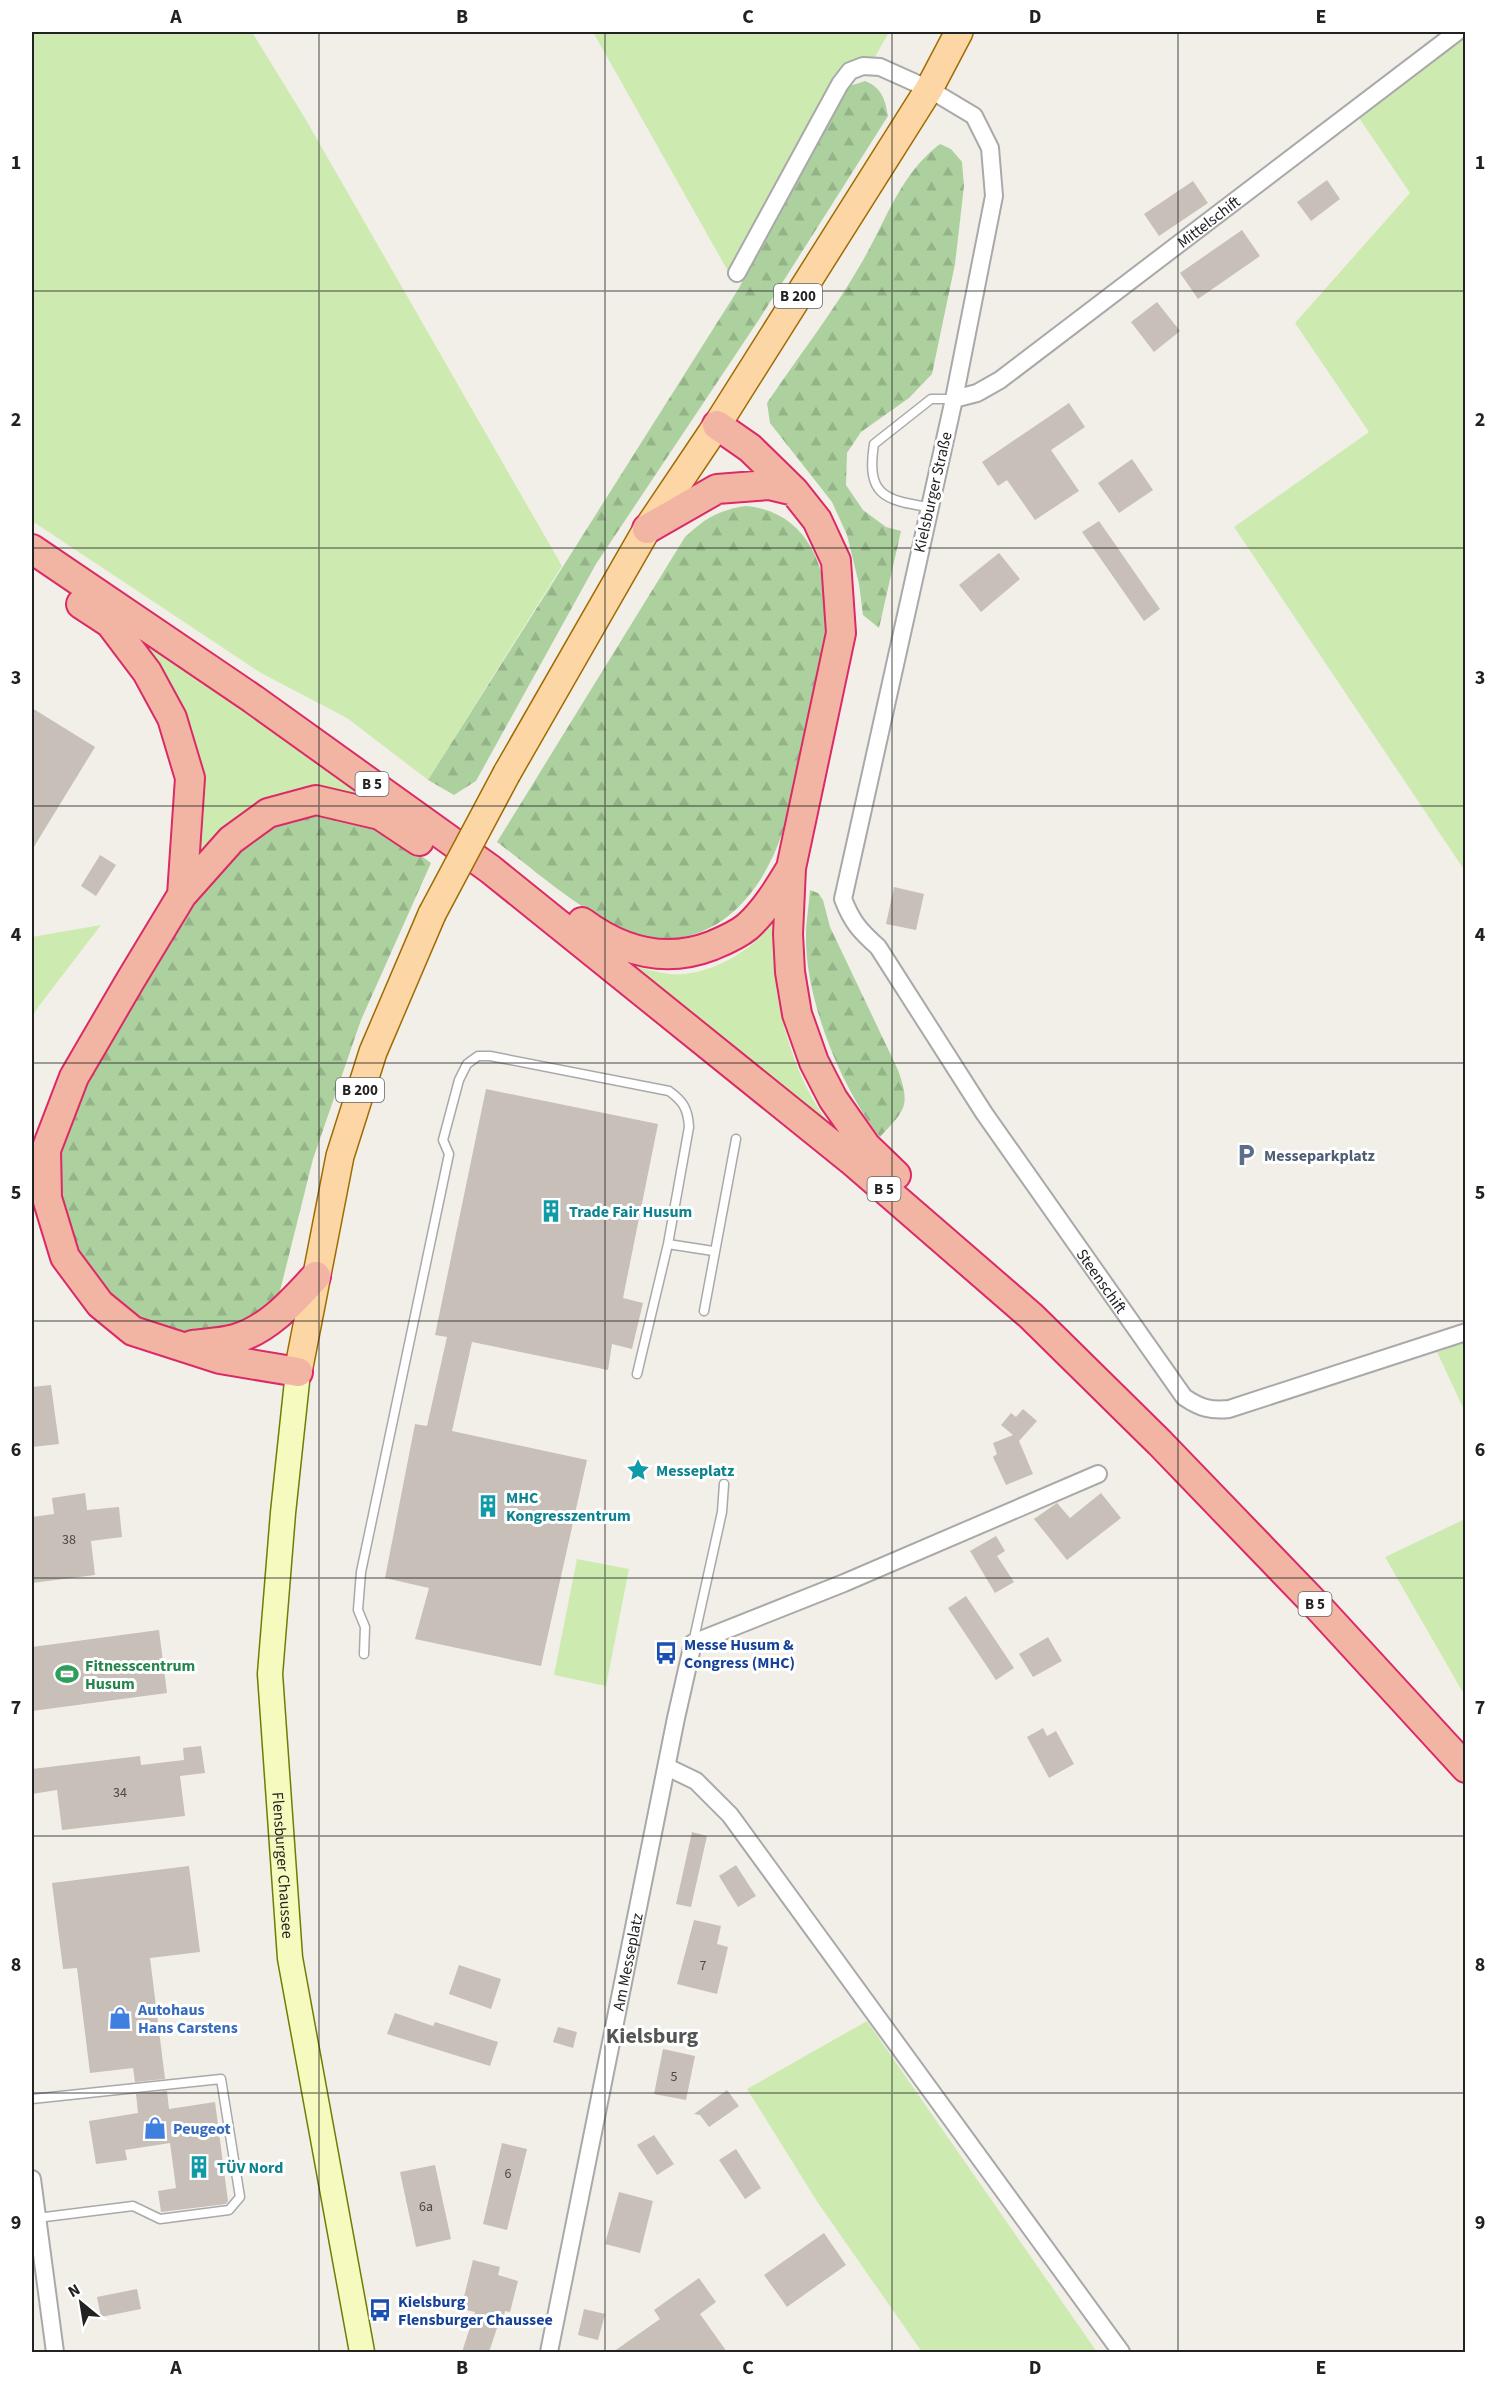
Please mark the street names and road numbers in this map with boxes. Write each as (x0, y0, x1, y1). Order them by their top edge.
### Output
street label: Mittelschift (1173, 191, 1245, 253)
road number: B 200 (774, 284, 822, 308)
street label: Kielsburger Straße (908, 430, 958, 555)
road number: B 5 (356, 772, 388, 796)
road number: B 200 (336, 1078, 384, 1102)
road number: B 5 (868, 1177, 900, 1201)
street label: Steenschift (1071, 1245, 1132, 1318)
road number: B 5 (1298, 1592, 1332, 1616)
street label: Flensburger Chaussee (266, 1791, 299, 1939)
street label: Am Messeplatz (608, 1911, 649, 2013)

